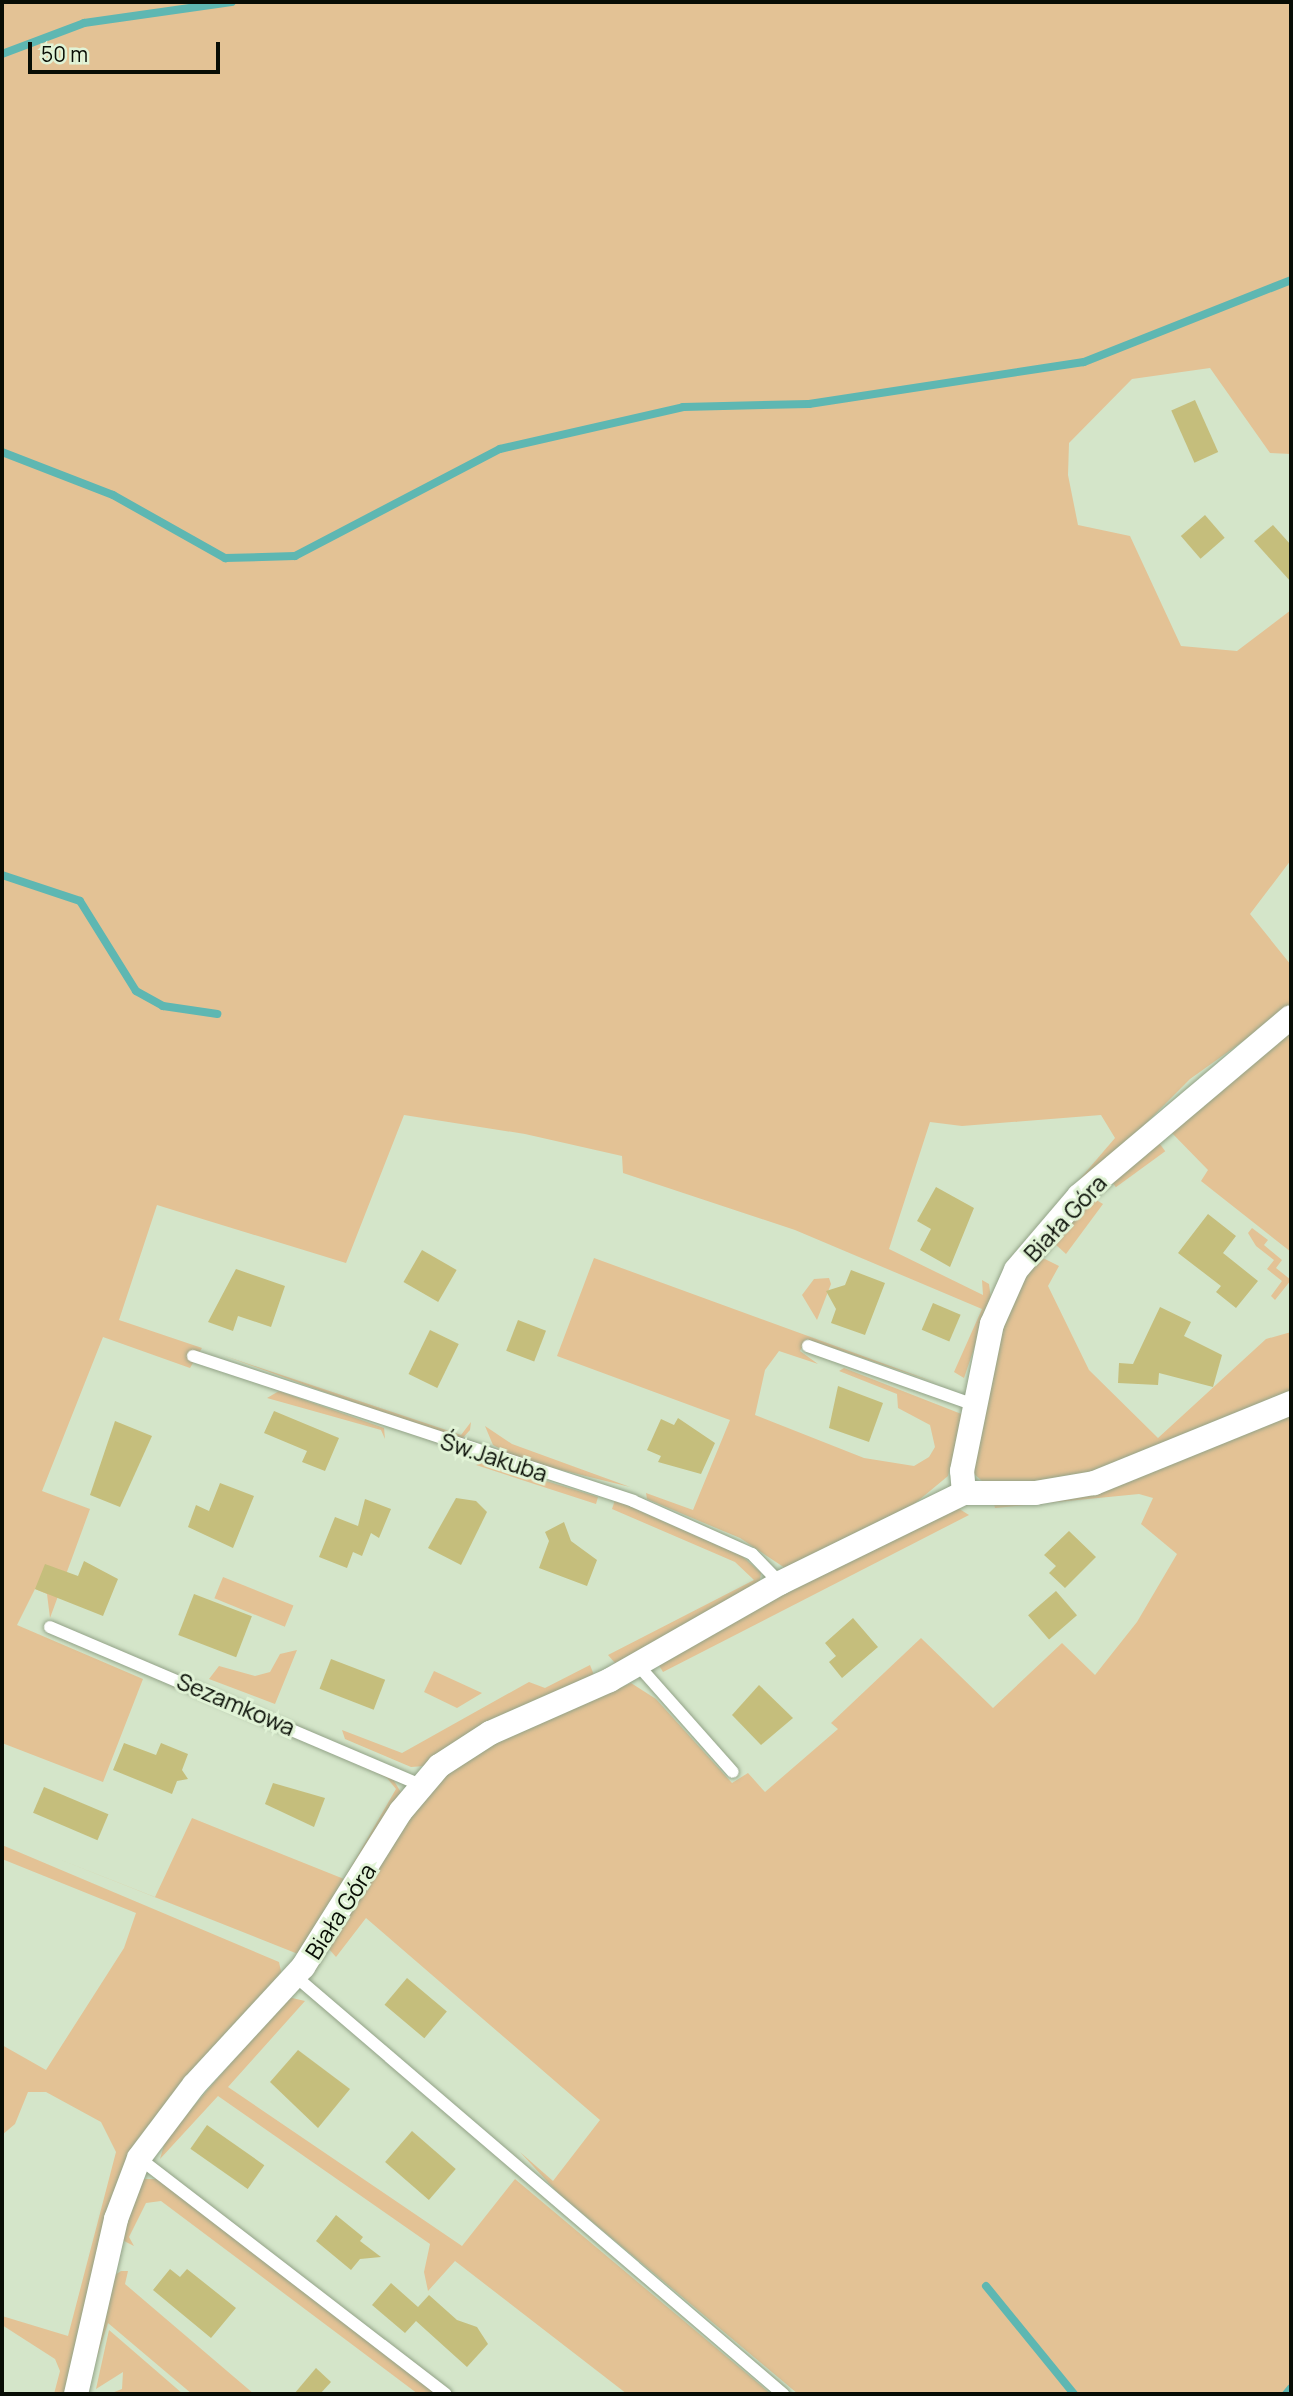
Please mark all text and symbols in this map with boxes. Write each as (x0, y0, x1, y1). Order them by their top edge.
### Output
scale bar (32, 28, 224, 72)
text: 50 m (41, 40, 88, 68)
street label: Biała Góra (1018, 1169, 1112, 1267)
street label: Św.Jakuba (437, 1427, 551, 1487)
street label: Sezamkowa (173, 1667, 299, 1741)
street label: Biała Góra (299, 1858, 381, 1964)

